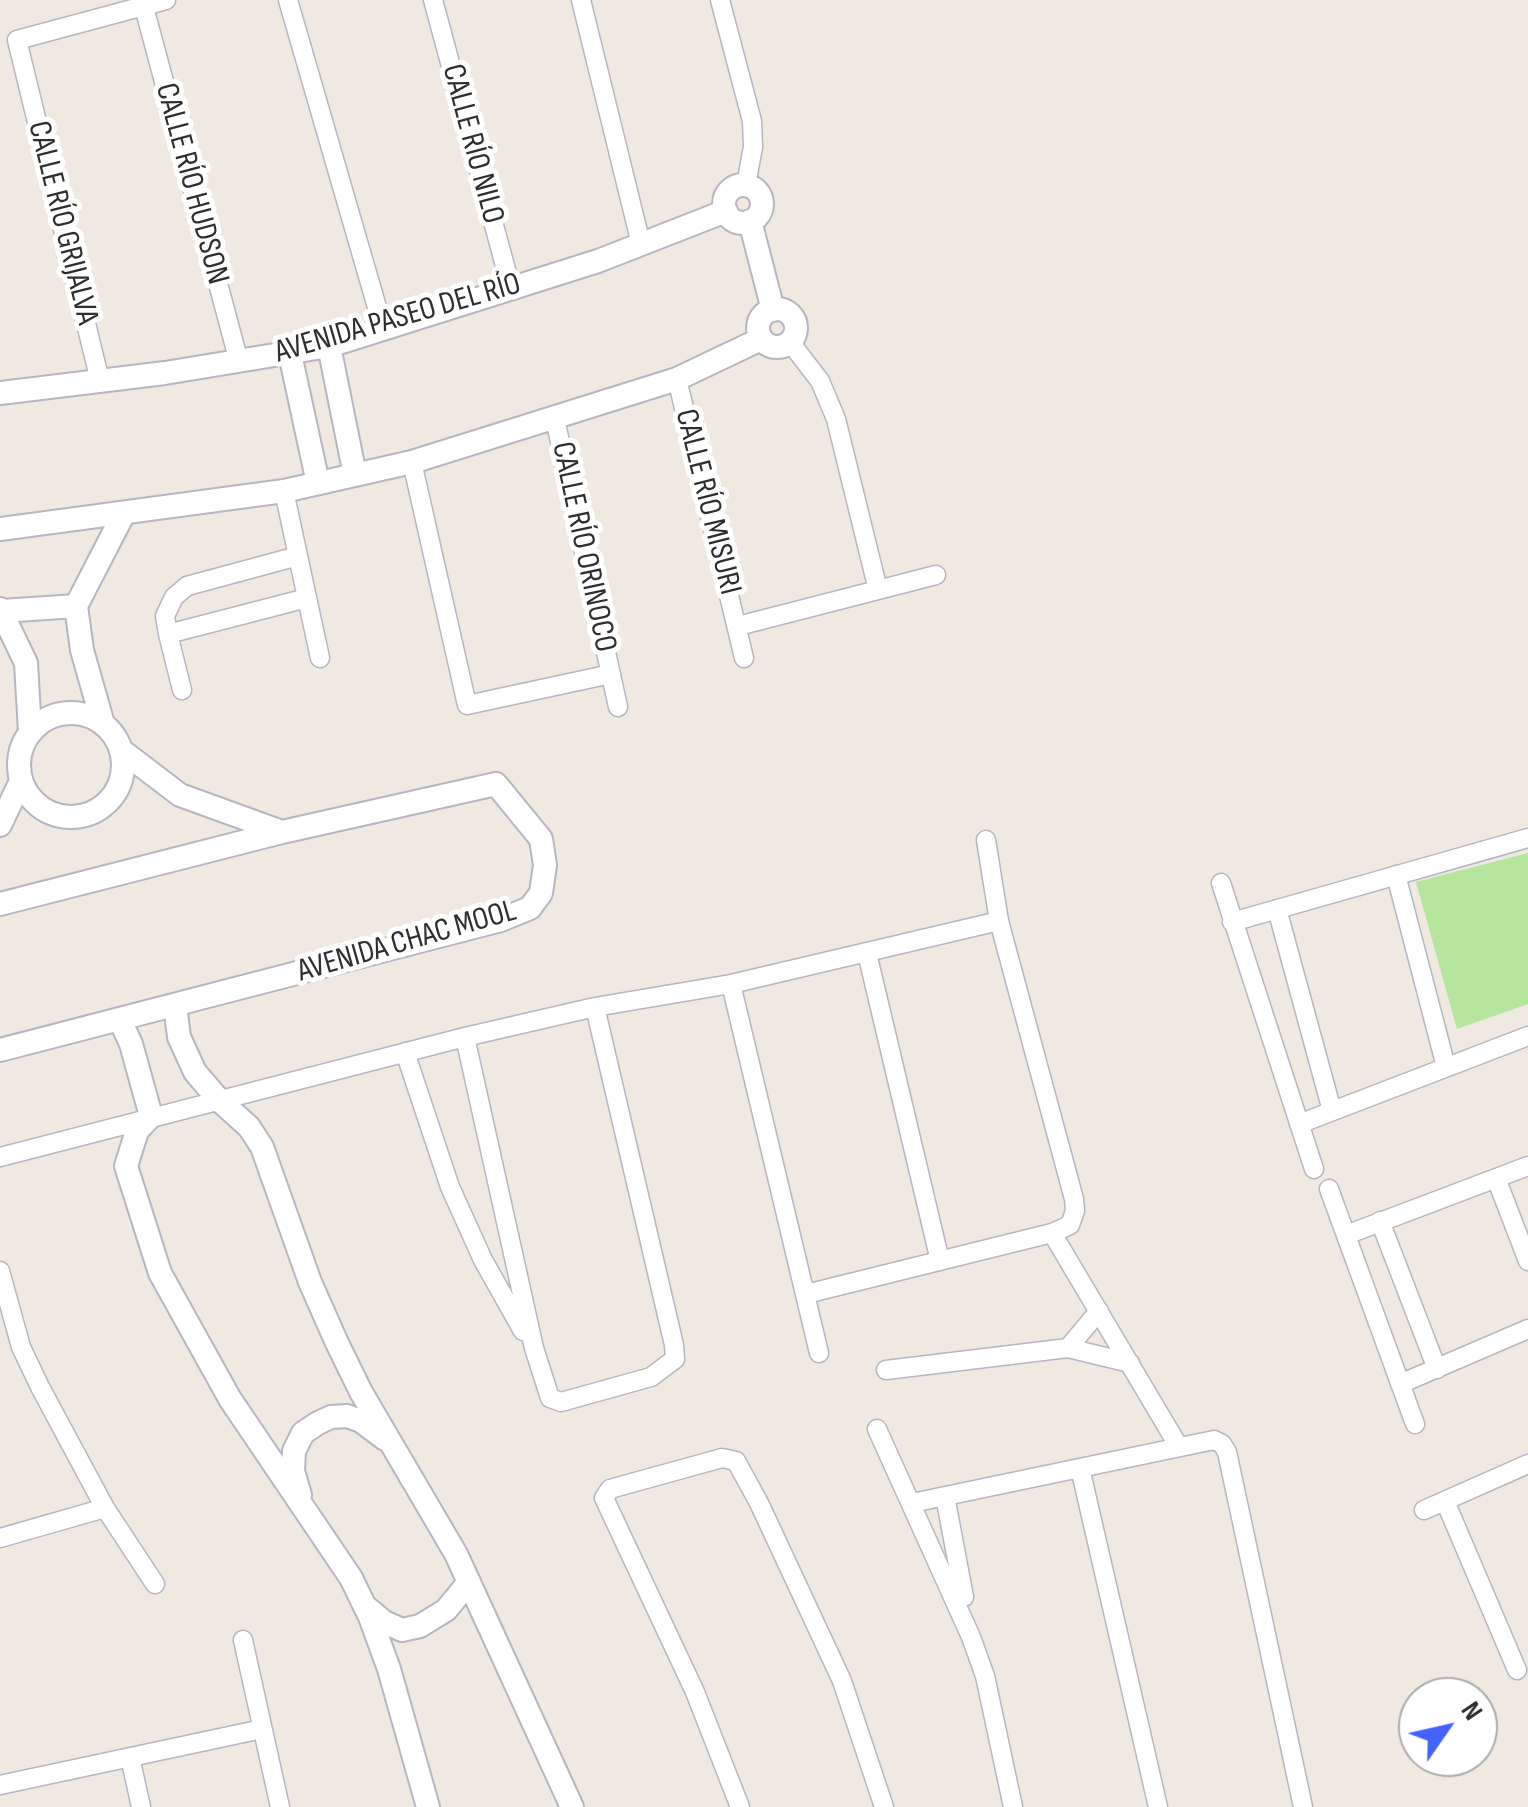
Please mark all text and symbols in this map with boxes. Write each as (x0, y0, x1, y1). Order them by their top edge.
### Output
street label: CALLE RÍO NILO (432, 60, 512, 228)
street label: CALLE RÍO HUDSON (146, 79, 236, 289)
street label: CALLE RÍO GRIJALVA (18, 117, 106, 329)
street label: AVENIDA PASEO DEL RÍO (271, 266, 525, 372)
street label: CALLE RÍO MISURI (665, 405, 749, 599)
street label: CALLE RÍO ORINOCO (542, 439, 624, 655)
street label: AVENIDA CHAC MOOL (293, 892, 521, 992)
north arrow (1398, 1677, 1498, 1777)
text: N (1454, 1696, 1489, 1726)

